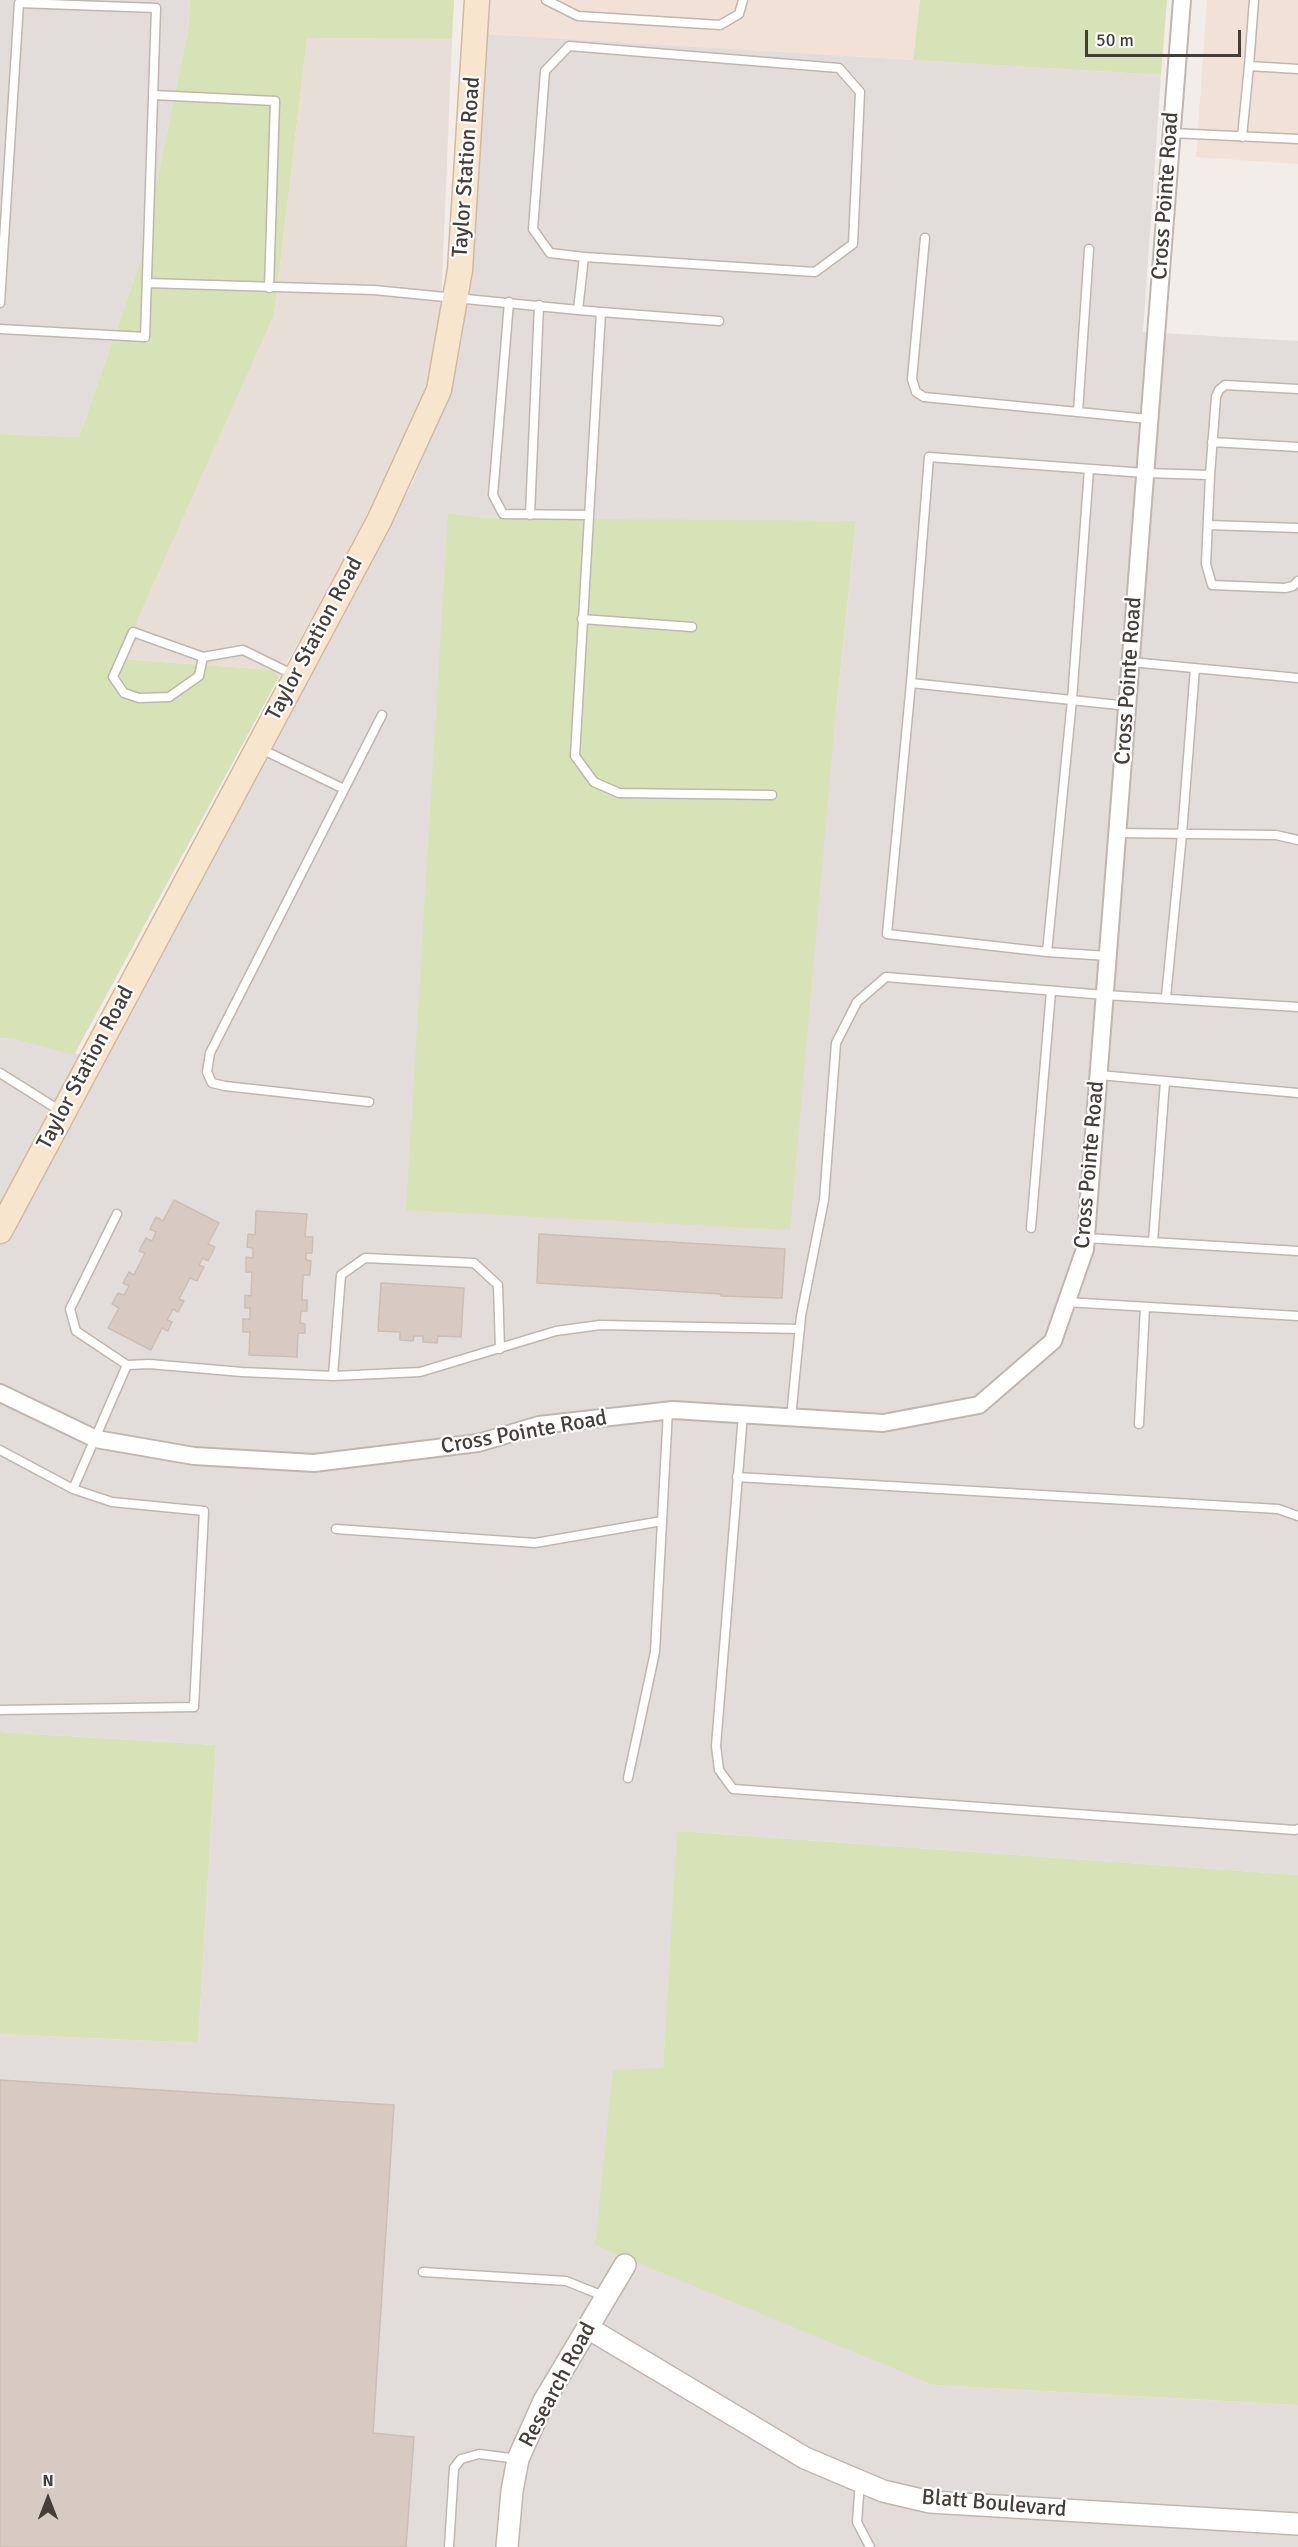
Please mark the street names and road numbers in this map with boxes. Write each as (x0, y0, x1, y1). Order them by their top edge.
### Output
street label: Taylor Station Road (448, 76, 486, 258)
street label: Cross Pointe Road (1147, 111, 1185, 281)
street label: Taylor Station Road (261, 553, 369, 725)
street label: Cross Pointe Road (1110, 596, 1148, 766)
street label: Taylor Station Road (32, 982, 140, 1154)
street label: Cross Pointe Road (1070, 1080, 1110, 1250)
street label: Cross Pointe Road (439, 1405, 609, 1461)
street label: Research Road (514, 2318, 602, 2452)
street label: Blatt Boulevard (920, 2485, 1068, 2523)

